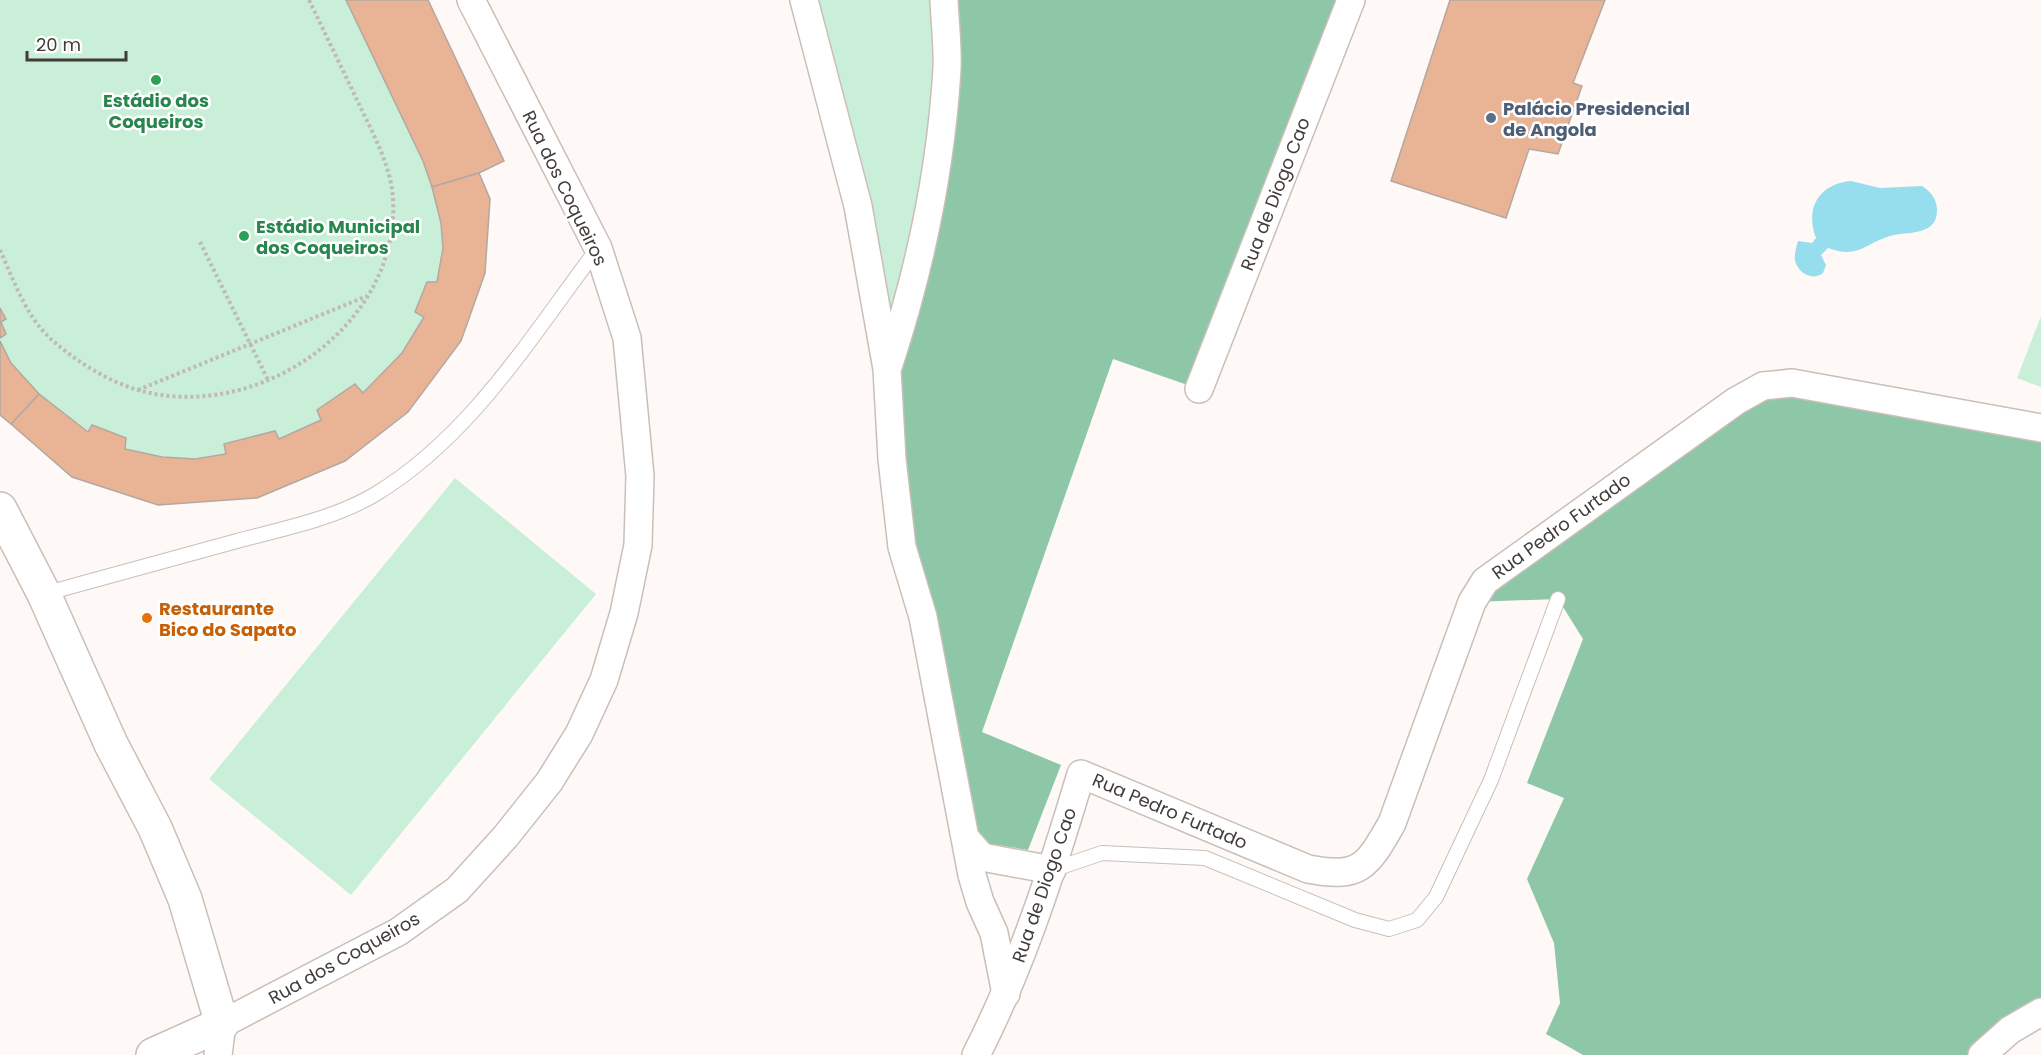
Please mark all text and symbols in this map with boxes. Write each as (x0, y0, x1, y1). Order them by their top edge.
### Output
scale bar (27, 24, 126, 62)
text: 20 m (36, 32, 81, 57)
marker: Estádio dos Coqueiros (149, 73, 163, 87)
place label: Estádio dos Coqueiros (103, 88, 209, 134)
place label: Palácio Presidencial de Angola (1503, 96, 1690, 142)
street label: Rua dos Coqueiros (517, 106, 613, 270)
marker: Palácio Presidencial de Angola (1484, 111, 1498, 125)
street label: Rua de Diogo Cao (1234, 114, 1316, 274)
place label: Estádio Municipal dos Coqueiros (256, 214, 420, 260)
marker: Estádio Municipal dos Coqueiros (237, 229, 251, 243)
street label: Rua Pedro Furtado (1487, 467, 1635, 585)
place label: Restaurante Bico do Sapato (159, 596, 296, 642)
marker: Restaurante Bico do Sapato (140, 611, 154, 625)
street label: Rua Pedro Furtado (1089, 767, 1251, 855)
street label: Rua de Diogo Cao (1006, 804, 1082, 966)
street label: Rua dos Coqueiros (264, 906, 424, 1010)

